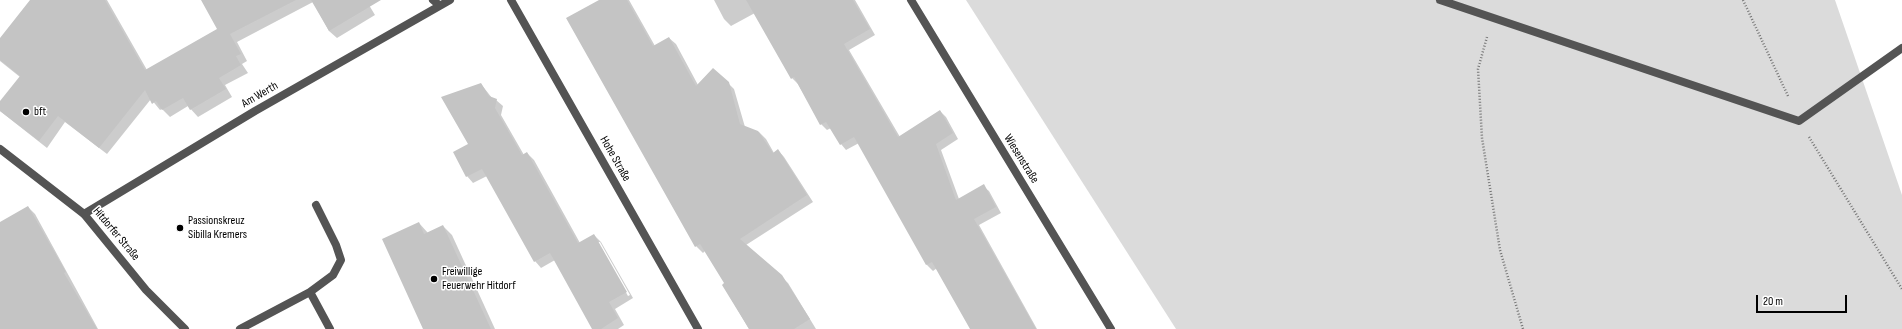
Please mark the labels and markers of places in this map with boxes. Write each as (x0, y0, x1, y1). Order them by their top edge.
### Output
place label: bft (34, 105, 46, 119)
marker: bft (21, 107, 31, 117)
place label: Passionskreuz Sibilla Kremers (188, 214, 247, 242)
marker: Passionskreuz Sibilla Kremers (175, 223, 185, 233)
place label: Freiwillige Feuerwehr Hitdorf (442, 265, 516, 293)
marker: Freiwillige Feuerwehr Hitdorf (429, 274, 439, 284)

